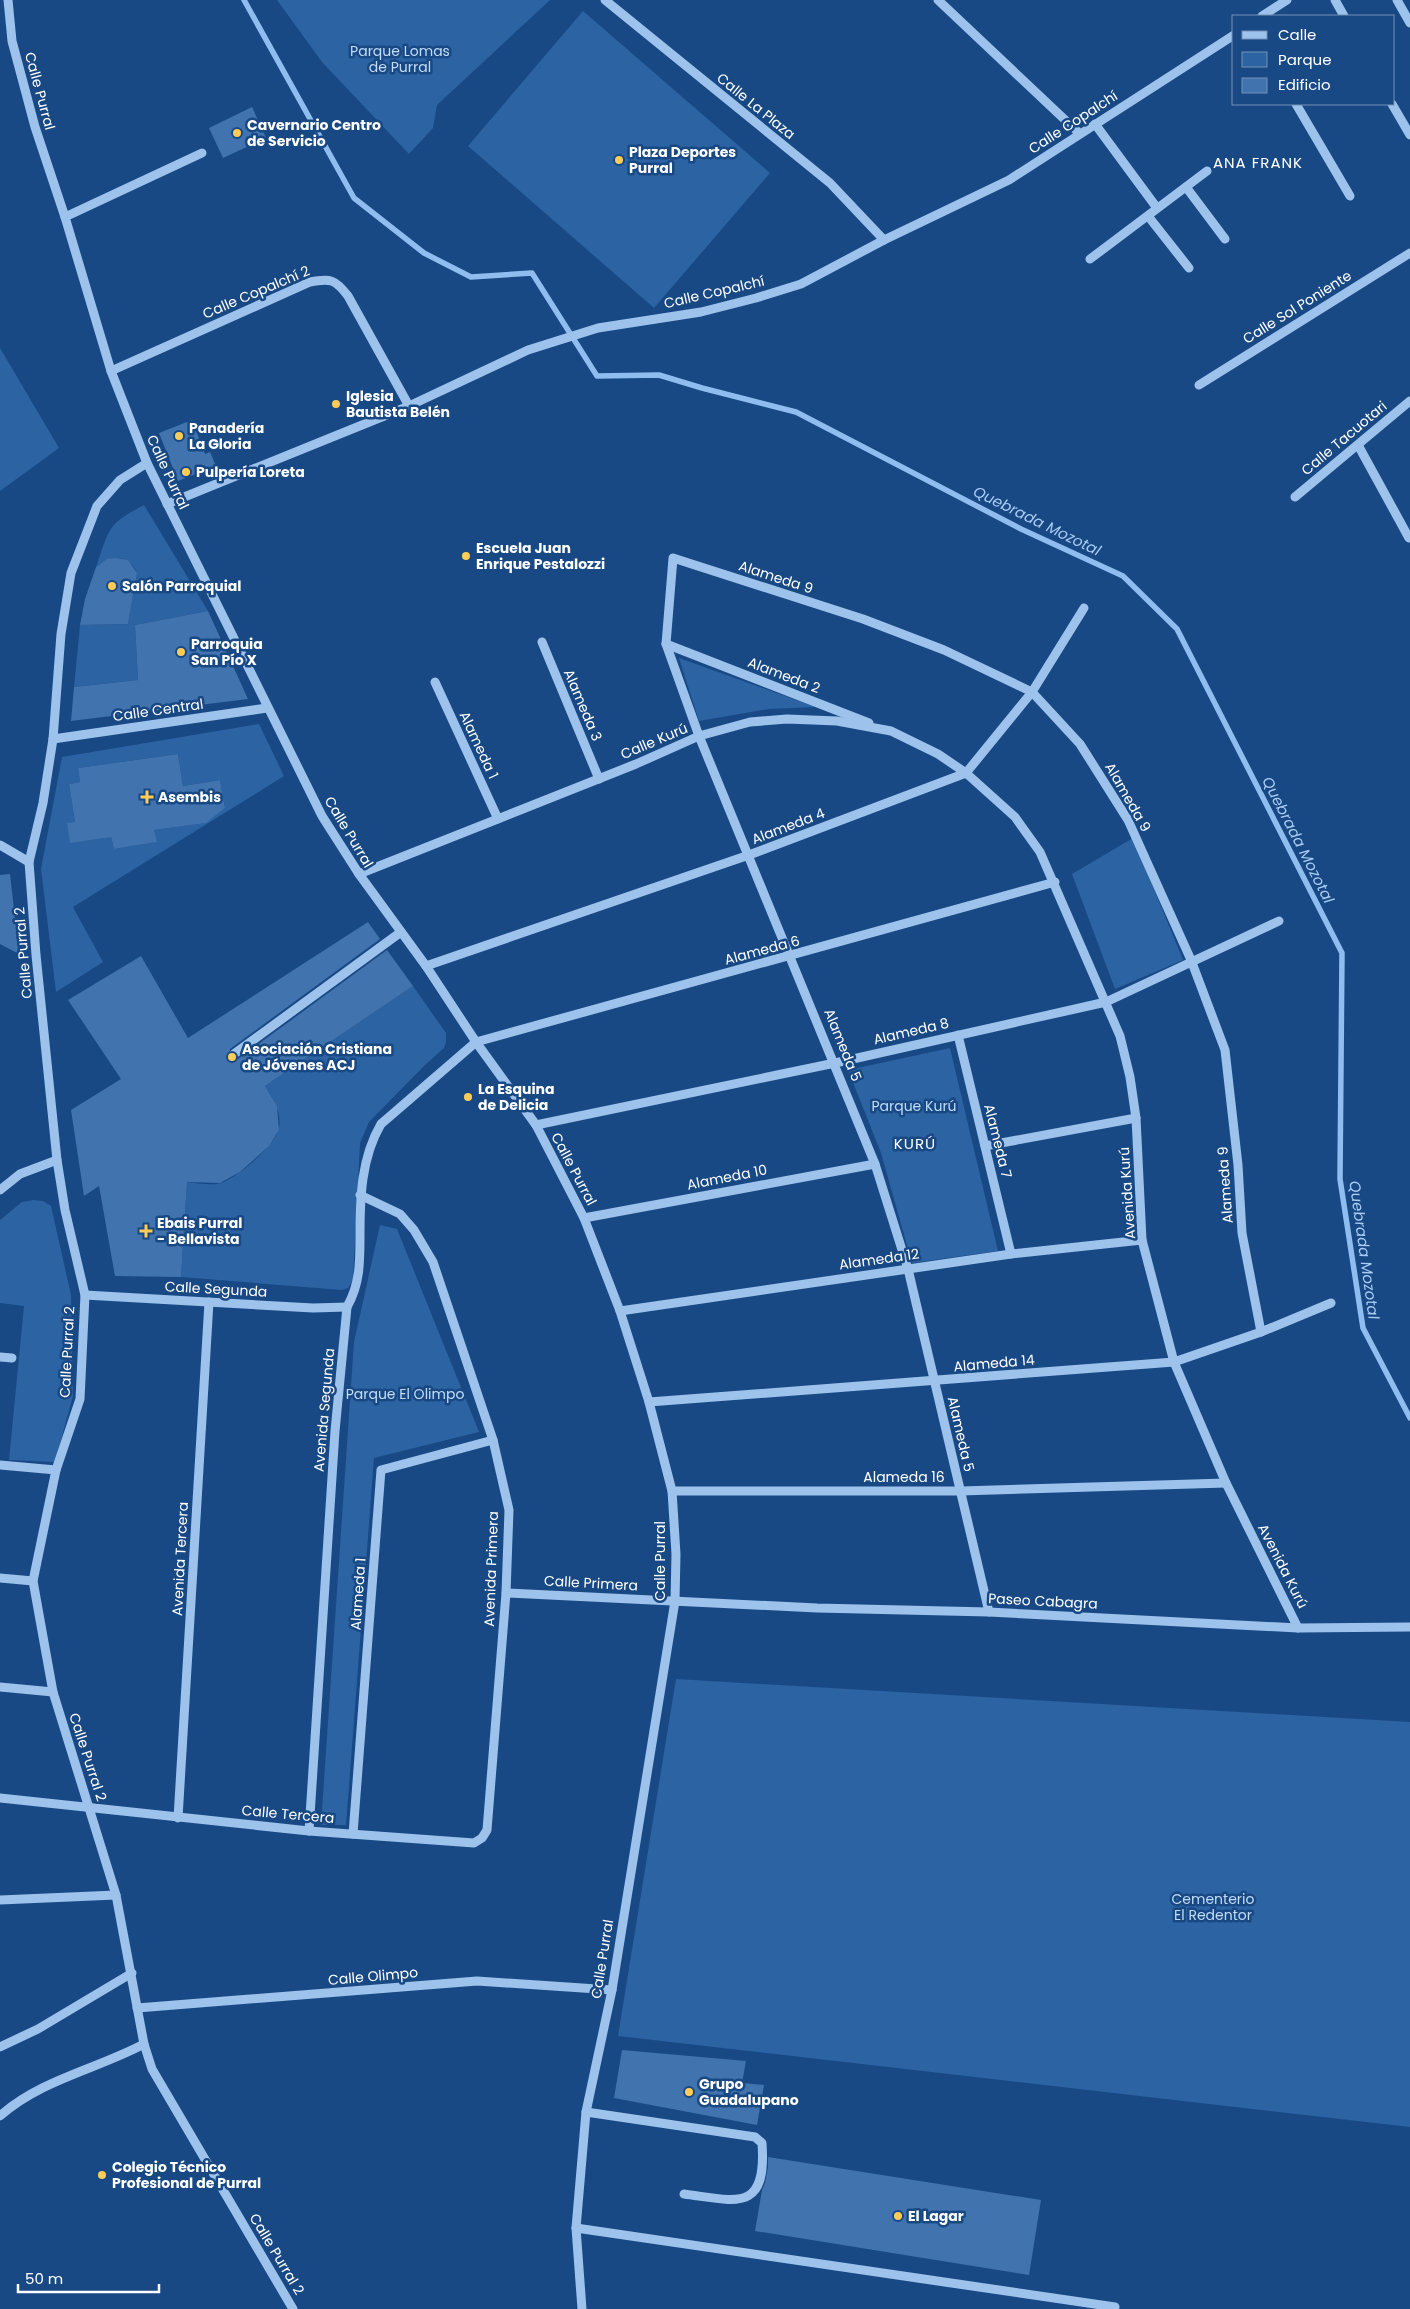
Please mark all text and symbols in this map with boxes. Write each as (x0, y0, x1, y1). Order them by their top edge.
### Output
legend (1232, 15, 1395, 105)
text: Calle (1278, 24, 1316, 45)
park label: Parque Lomas de Purral (350, 41, 450, 77)
text: Parque (1278, 49, 1331, 70)
street label: Calle Purral (20, 50, 60, 132)
street label: Calle La Plaza (713, 68, 799, 144)
text: Edificio (1278, 74, 1331, 95)
street label: Calle Copalchí (1025, 85, 1122, 158)
place label: Cavernario Centro de Servicio (247, 115, 381, 151)
marker: Cavernario Centro de Servicio (231, 127, 243, 139)
place label: Plaza Deportes Purral (629, 142, 736, 178)
district label: ANA FRANK (1213, 152, 1303, 173)
marker: Plaza Deportes Purral (613, 154, 625, 166)
street label: Calle Copalchí 2 (199, 260, 313, 324)
street label: Calle Sol Poniente (1239, 265, 1355, 349)
street label: Calle Copalchí (662, 271, 767, 313)
place label: Iglesia Bautista Belén (346, 386, 450, 422)
street label: Calle Tacuotari (1297, 396, 1391, 480)
marker: Iglesia Bautista Belén (330, 398, 342, 410)
place label: Panadería La Gloria (189, 418, 264, 454)
marker: Panadería La Gloria (173, 430, 185, 442)
street label: Calle Purral (142, 432, 194, 512)
place label: Pulpería Loreta (196, 462, 305, 482)
marker: Pulpería Loreta (180, 466, 192, 478)
water label: Quebrada Mozotal (970, 481, 1105, 561)
place label: Escuela Juan Enrique Pestalozzi (476, 538, 605, 574)
marker: Escuela Juan Enrique Pestalozzi (460, 550, 472, 562)
street label: Alameda 9 (736, 556, 816, 598)
place label: Salón Parroquial (122, 576, 241, 596)
marker: Salón Parroquial (106, 580, 118, 592)
place label: Parroquia San Pío X (191, 634, 263, 670)
marker: Parroquia San Pío X (175, 646, 187, 658)
street label: Alameda 2 (745, 652, 823, 698)
street label: Alameda 3 (559, 666, 607, 744)
street label: Calle Central (111, 694, 205, 726)
street label: Alameda 1 (455, 708, 503, 782)
street label: Calle Kurú (617, 718, 691, 764)
street label: Alameda 9 (1100, 759, 1156, 835)
water label: Quebrada Mozotal (1257, 773, 1340, 907)
place label: Asembis (158, 787, 221, 807)
marker: Asembis (140, 790, 154, 804)
street label: Calle Purral (320, 793, 378, 871)
street label: Alameda 4 (749, 803, 828, 849)
street label: Calle Purral 2 (9, 906, 37, 1000)
street label: Alameda 6 (722, 930, 802, 970)
street label: Alameda 5 (819, 1006, 867, 1084)
street label: Alameda 8 (871, 1013, 951, 1049)
place label: Asociación Cristiana de Jóvenes ACJ (242, 1039, 392, 1075)
marker: Asociación Cristiana de Jóvenes ACJ (226, 1051, 238, 1063)
place label: La Esquina de Delicia (478, 1079, 555, 1115)
marker: La Esquina de Delicia (462, 1091, 474, 1103)
park label: Parque Kurú (871, 1096, 957, 1116)
street label: Alameda 7 (979, 1102, 1017, 1181)
street label: Calle Purral (546, 1129, 602, 1209)
district label: KURÚ (894, 1133, 936, 1154)
street label: Avenida Kurú (1114, 1146, 1140, 1240)
street label: Alameda 9 (1212, 1146, 1238, 1224)
street label: Alameda 10 (685, 1159, 769, 1195)
water label: Quebrada Mozotal (1344, 1179, 1385, 1321)
place label: Ebais Purral - Bellavista (157, 1213, 242, 1249)
marker: Ebais Purral - Bellavista (139, 1224, 153, 1238)
street label: Alameda 12 (838, 1243, 920, 1275)
street label: Calle Segunda (164, 1276, 268, 1302)
street label: Calle Purral 2 (55, 1306, 79, 1398)
street label: Avenida Segunda (309, 1347, 339, 1473)
street label: Alameda 14 (953, 1349, 1036, 1377)
park label: Parque El Olimpo (346, 1384, 464, 1404)
street label: Alameda 5 (943, 1394, 979, 1474)
street label: Alameda 16 (863, 1467, 945, 1487)
street label: Avenida Tercera (167, 1501, 193, 1617)
street label: Avenida Primera (479, 1511, 503, 1627)
street label: Avenida Kurú (1253, 1520, 1313, 1612)
street label: Calle Purral (650, 1521, 670, 1601)
street label: Alameda 1 (345, 1557, 371, 1631)
street label: Calle Primera (543, 1571, 639, 1595)
street label: Paseo Cabagra (988, 1588, 1098, 1614)
street label: Calle Purral 2 (64, 1710, 112, 1804)
street label: Calle Tercera (241, 1800, 335, 1828)
park label: Cementerio El Redentor (1172, 1889, 1255, 1925)
street label: Calle Purral (586, 1918, 618, 2000)
street label: Calle Olimpo (327, 1962, 419, 1990)
place label: Grupo Guadalupano (699, 2074, 799, 2110)
marker: Grupo Guadalupano (683, 2086, 695, 2098)
place label: Colegio Técnico Profesional de Purral (112, 2157, 261, 2193)
marker: Colegio Técnico Profesional de Purral (96, 2169, 108, 2181)
place label: El Lagar (908, 2206, 964, 2226)
street label: Calle Purral 2 (245, 2210, 309, 2298)
marker: El Lagar (892, 2210, 904, 2222)
scale bar (18, 2262, 159, 2294)
text: 50 m (25, 2268, 63, 2289)

